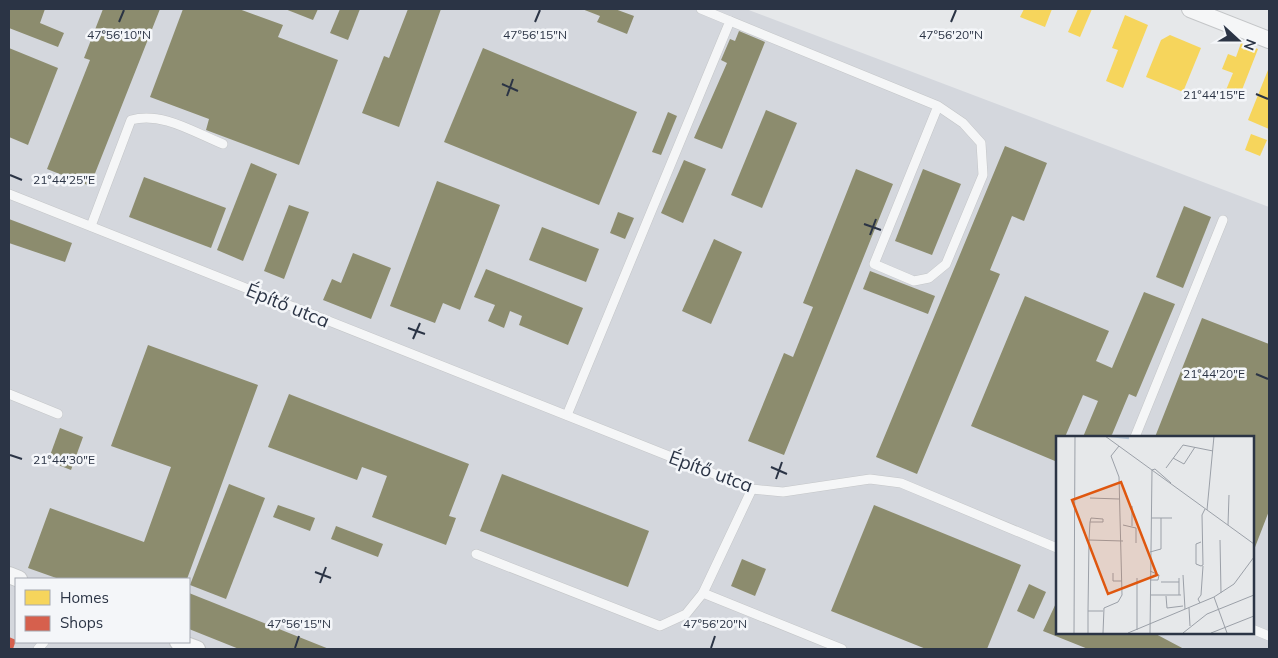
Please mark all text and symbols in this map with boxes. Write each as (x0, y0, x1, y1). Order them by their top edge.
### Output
north arrow (1213, 15, 1263, 65)
text: 47°56'10"N (87, 27, 151, 42)
text: 47°56'15"N (503, 27, 567, 42)
text: 47°56'20"N (919, 27, 983, 42)
text: N (1240, 36, 1260, 53)
text: 21°44'15"E (1183, 87, 1245, 102)
text: 21°44'25"E (33, 172, 95, 187)
street label: Építő utca (243, 277, 333, 333)
text: 21°44'20"E (1183, 366, 1245, 381)
inset map (1056, 436, 1253, 633)
street label: Építő utca (666, 445, 756, 497)
text: 21°44'30"E (33, 452, 95, 467)
legend (15, 578, 190, 643)
text: Homes (60, 588, 109, 607)
text: Shops (60, 613, 103, 632)
text: 47°56'15"N (267, 616, 331, 631)
text: 47°56'20"N (683, 616, 747, 631)

